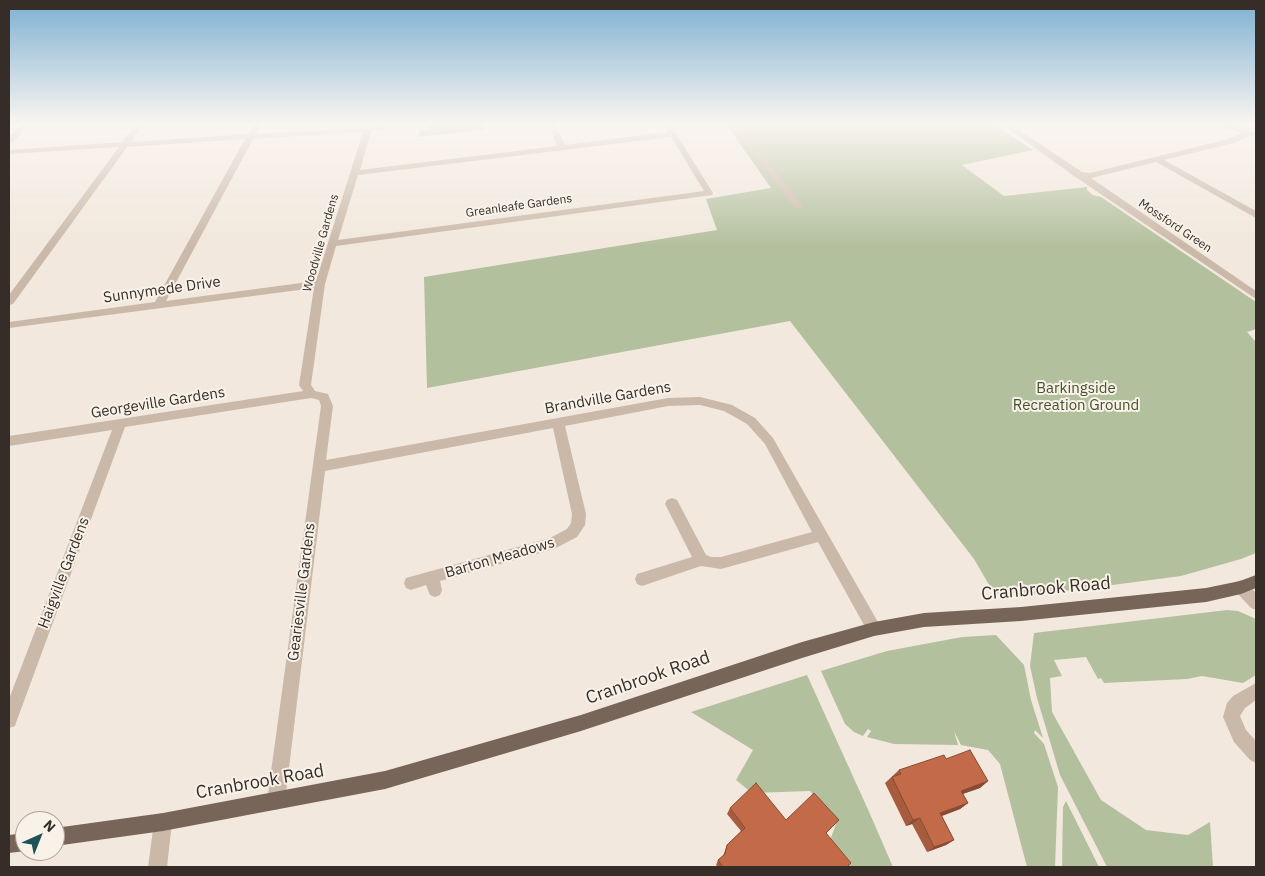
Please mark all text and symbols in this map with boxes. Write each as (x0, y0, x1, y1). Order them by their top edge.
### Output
street label: Greanleafe Gardens (465, 191, 573, 221)
street label: Woodville Gardens (300, 192, 342, 294)
street label: Mossford Green (1136, 196, 1214, 256)
street label: Sunnymede Drive (102, 273, 222, 307)
street label: Brandville Gardens (543, 378, 673, 418)
park label: Barkingside Recreation Ground (1013, 380, 1139, 415)
street label: Georgeville Gardens (90, 383, 226, 423)
street label: Haigville Gardens (34, 515, 94, 631)
street label: Geariesville Gardens (285, 522, 319, 662)
street label: Barton Meadows (443, 534, 557, 582)
street label: Cranbrook Road (980, 573, 1112, 605)
street label: Cranbrook Road (583, 647, 713, 709)
street label: Cranbrook Road (194, 760, 326, 804)
north arrow (15, 811, 65, 861)
text: N (40, 816, 60, 836)

